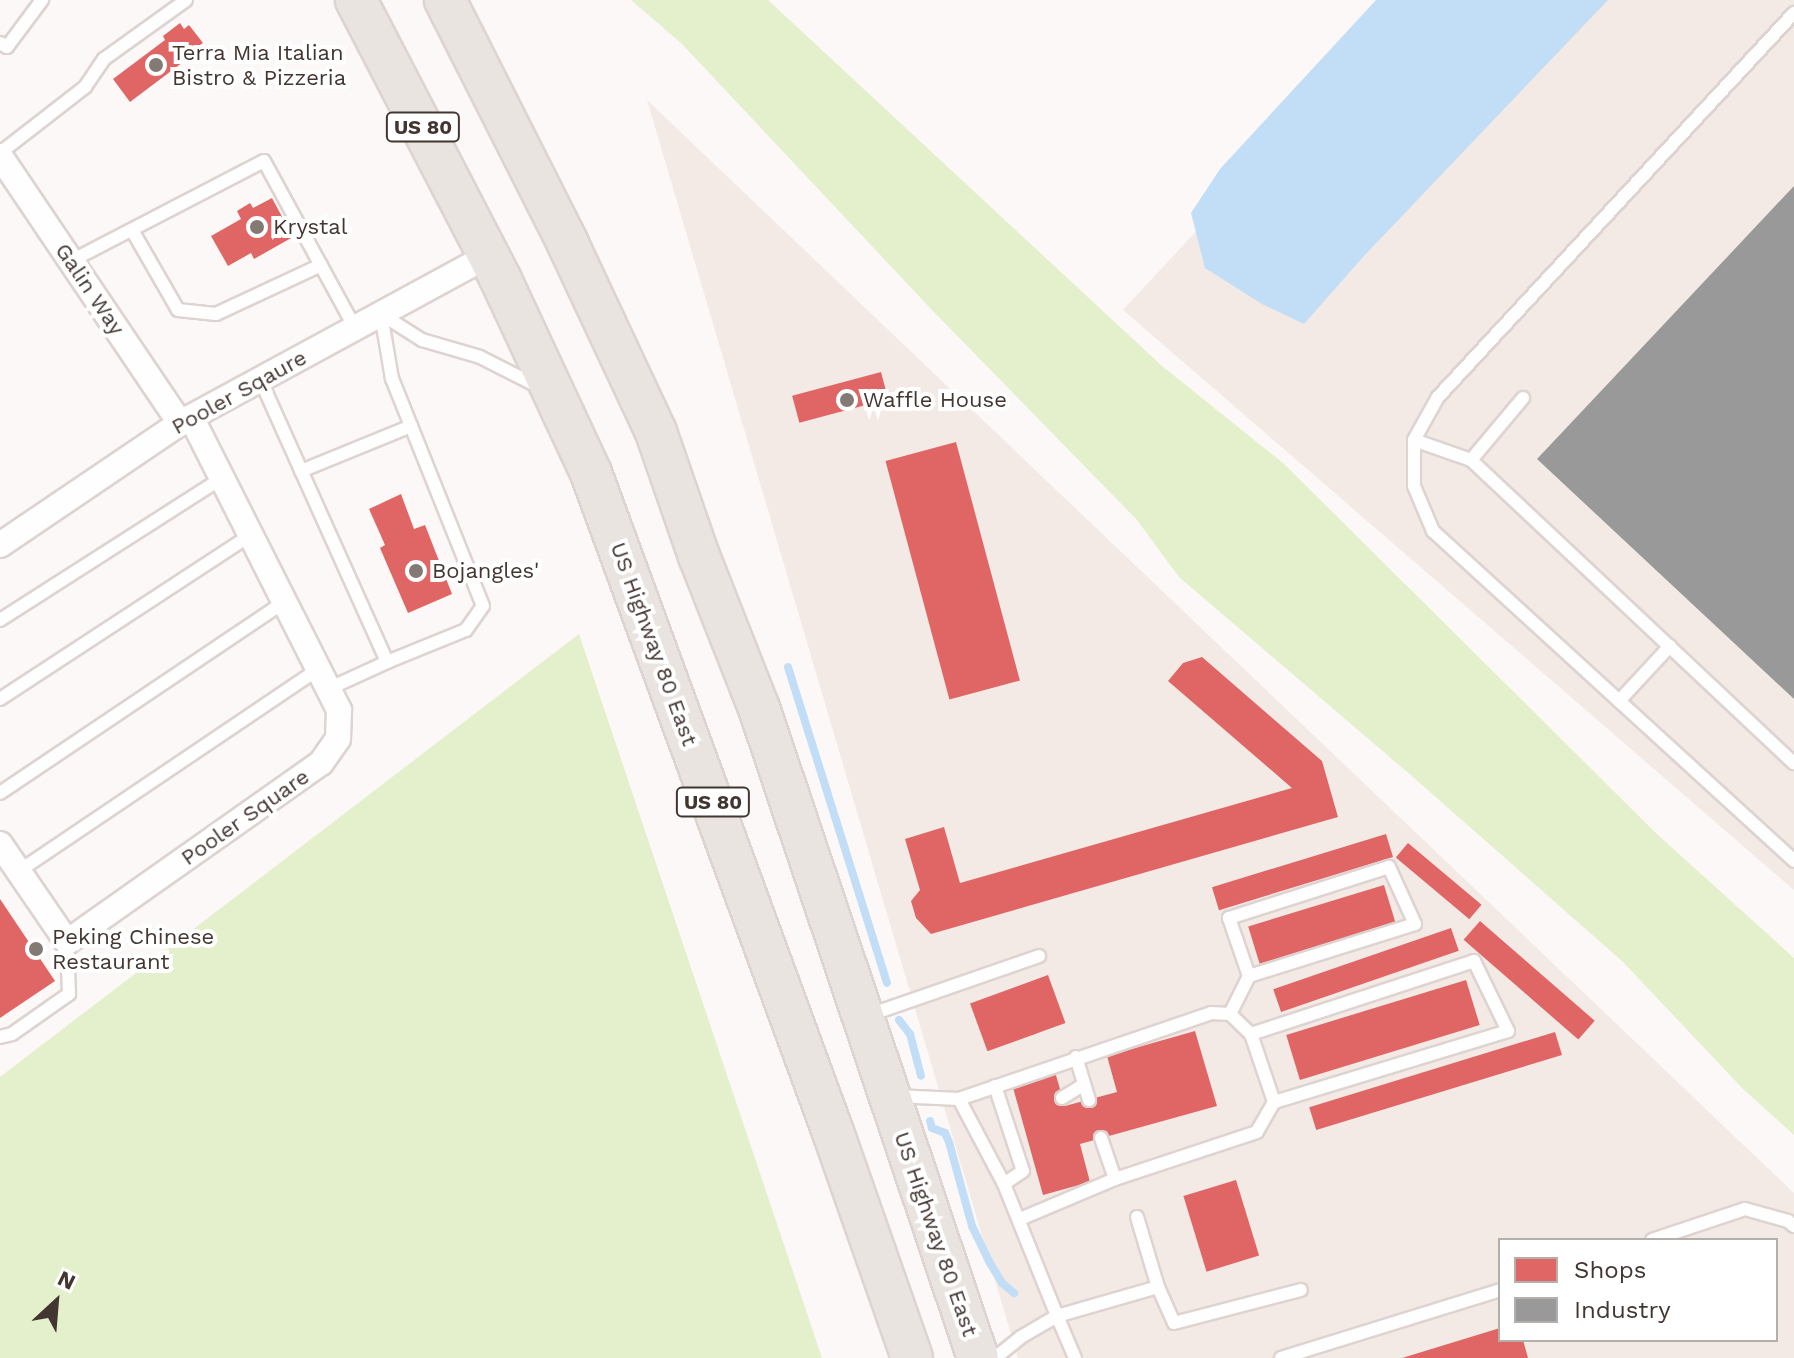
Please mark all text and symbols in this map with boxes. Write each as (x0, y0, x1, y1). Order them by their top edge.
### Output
place label: Terra Mia Italian Bistro & Pizzeria (172, 39, 346, 90)
marker: Terra Mia Italian Bistro & Pizzeria (147, 56, 165, 74)
road number: US 80 (385, 111, 461, 143)
place label: Krystal (273, 214, 347, 240)
marker: Krystal (248, 218, 266, 236)
street label: Galin Way (50, 238, 130, 340)
street label: Pooler Sqaure (167, 344, 311, 440)
place label: Waffle House (863, 387, 1007, 413)
marker: Waffle House (838, 391, 856, 409)
street label: US Highway 80 East (605, 538, 703, 750)
place label: Bojangles' (432, 558, 539, 584)
marker: Bojangles' (407, 562, 425, 580)
street label: Pooler Square (176, 763, 314, 871)
road number: US 80 (675, 786, 751, 818)
place label: Peking Chinese Restaurant (52, 923, 214, 974)
marker: Peking Chinese Restaurant (27, 940, 45, 958)
street label: US Highway 80 East (888, 1128, 984, 1340)
legend (1498, 1238, 1778, 1342)
text: Shops (1574, 1256, 1646, 1284)
north arrow (16, 1262, 96, 1342)
text: N (54, 1265, 80, 1295)
text: Industry (1574, 1296, 1671, 1324)

